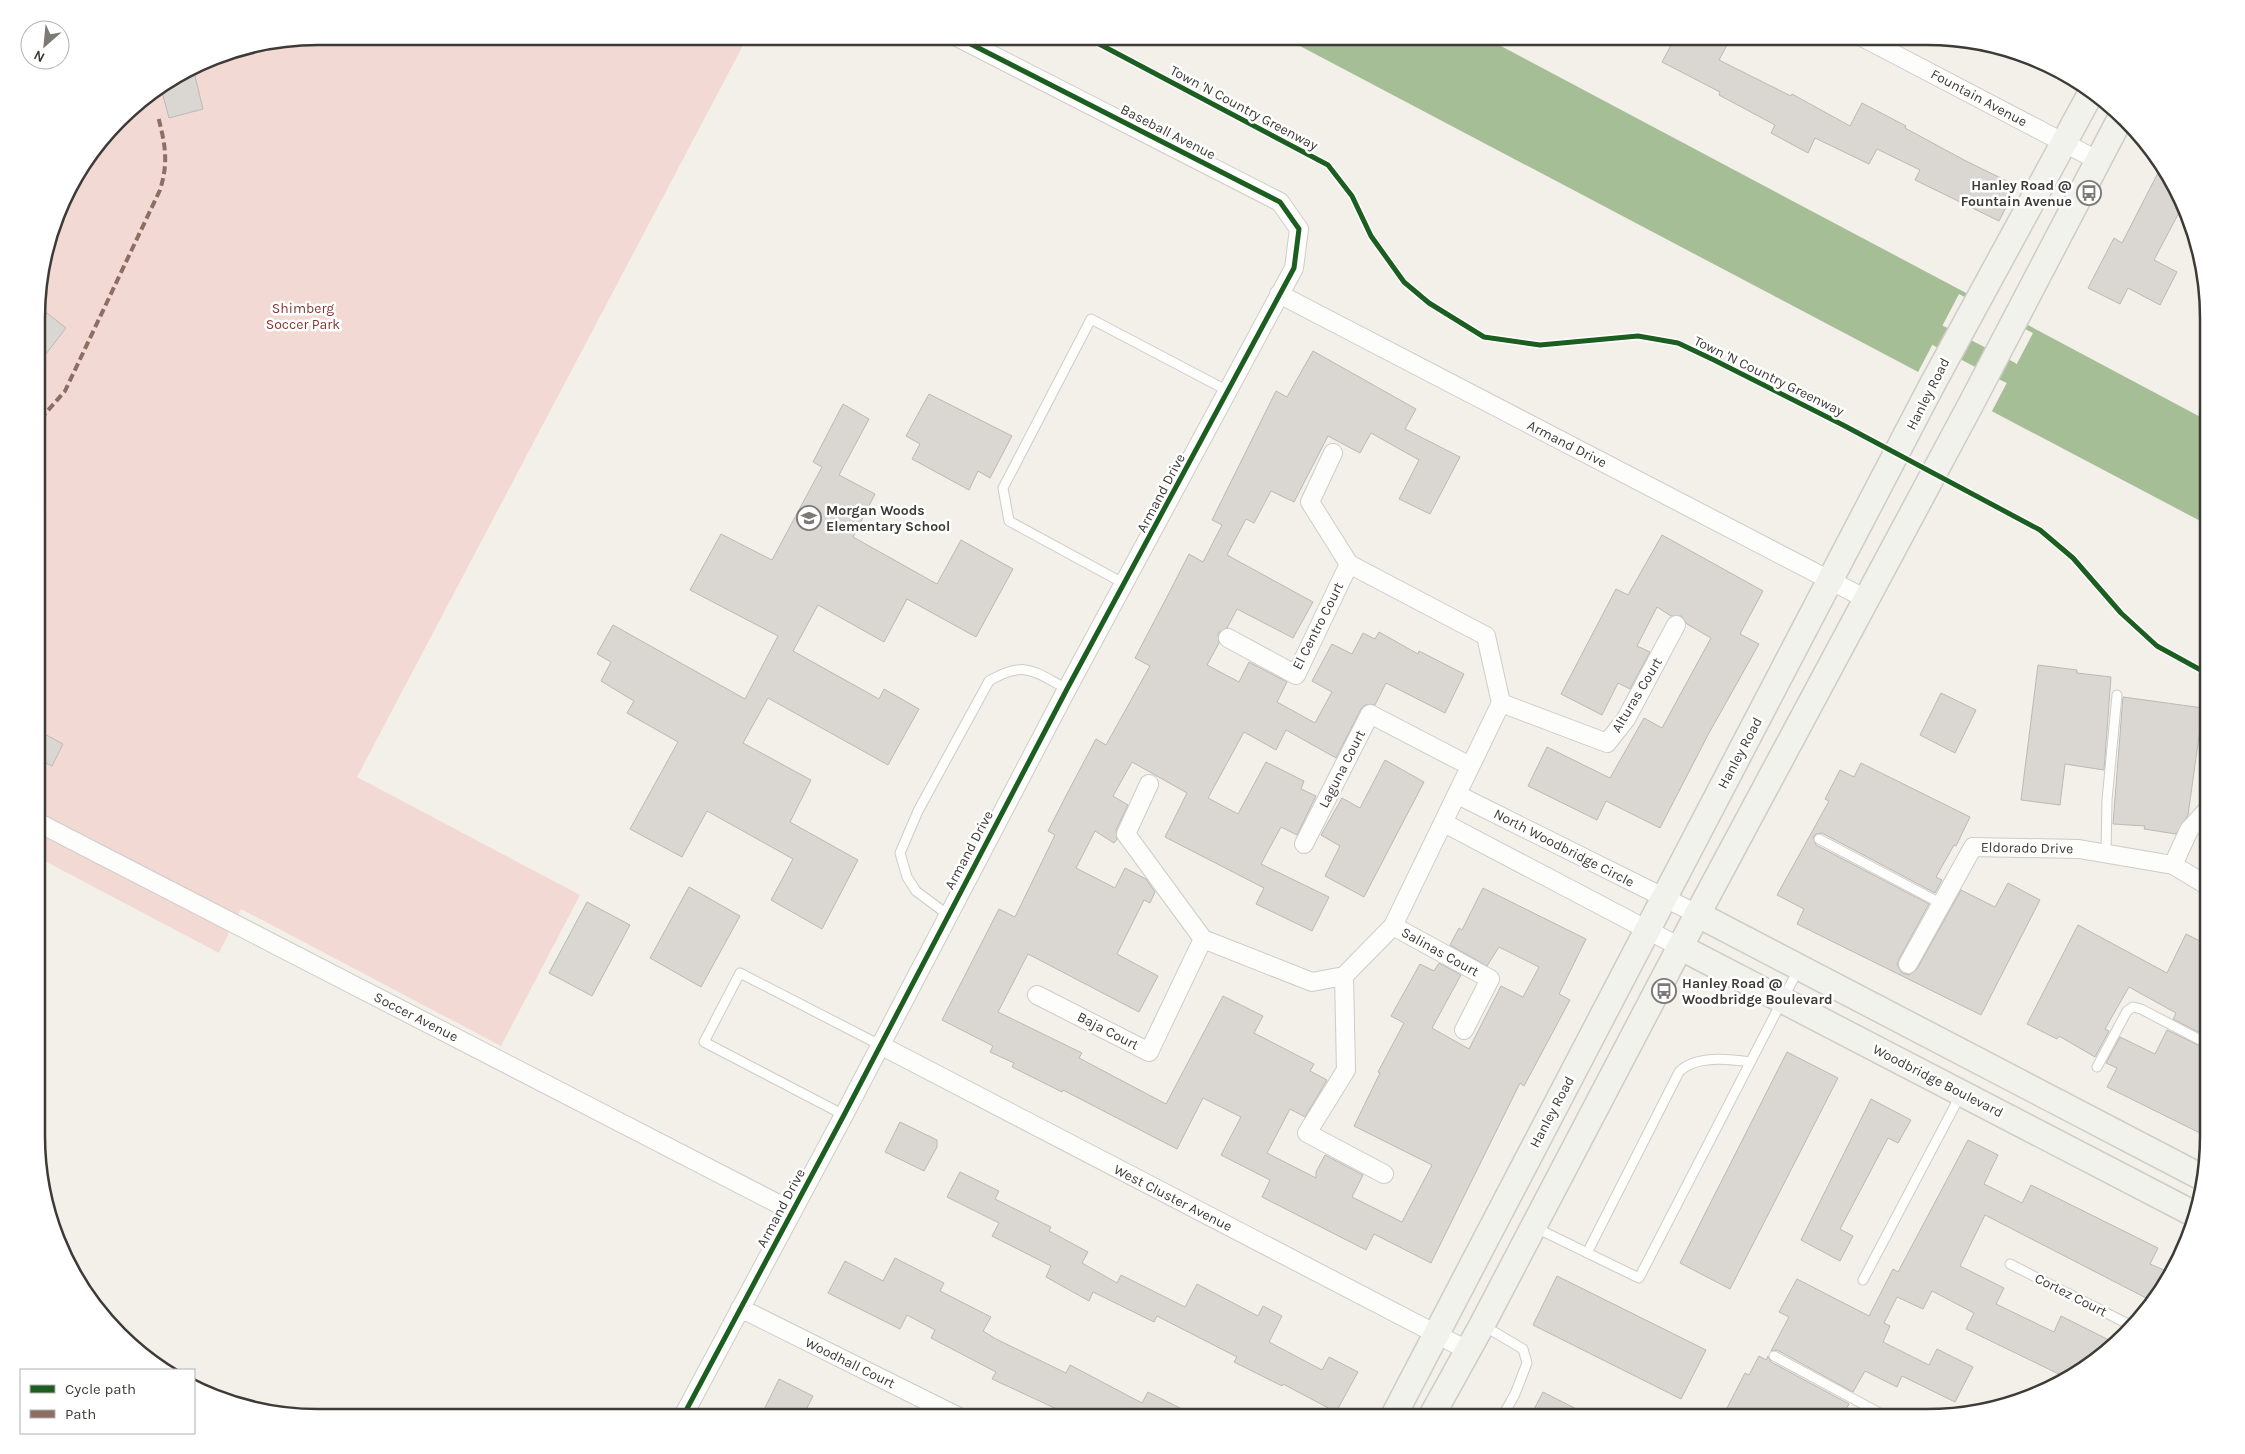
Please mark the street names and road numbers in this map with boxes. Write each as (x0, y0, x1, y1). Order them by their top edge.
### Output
street label: Town 'N Country Greenway (1167, 62, 1321, 154)
street label: Fountain Avenue (1928, 65, 2030, 131)
street label: Baseball Avenue (1118, 101, 1218, 163)
street label: Town 'N Country Greenway (1691, 332, 1847, 420)
street label: Hanley Road (1903, 355, 1953, 433)
street label: Armand Drive (1525, 417, 1609, 471)
street label: Armand Drive (1133, 451, 1189, 535)
street label: El Centro Court (1289, 580, 1347, 672)
street label: Alturas Court (1608, 655, 1666, 735)
street label: Hanley Road (1714, 714, 1766, 792)
street label: Laguna Court (1315, 727, 1369, 811)
street label: North Woodbridge Circle (1491, 805, 1637, 891)
street label: Armand Drive (941, 808, 997, 892)
street label: Eldorado Drive (1981, 839, 2073, 857)
street label: Salinas Court (1398, 924, 1482, 980)
street label: Soccer Avenue (371, 988, 461, 1046)
street label: Baja Court (1074, 1008, 1142, 1054)
street label: Woodbridge Boulevard (1870, 1041, 2006, 1121)
street label: Hanley Road (1526, 1073, 1578, 1151)
street label: West Cluster Avenue (1111, 1161, 1235, 1235)
street label: Armand Drive (753, 1166, 809, 1250)
street label: Cortez Court (2032, 1270, 2110, 1320)
street label: Woodhall Court (802, 1334, 898, 1392)

